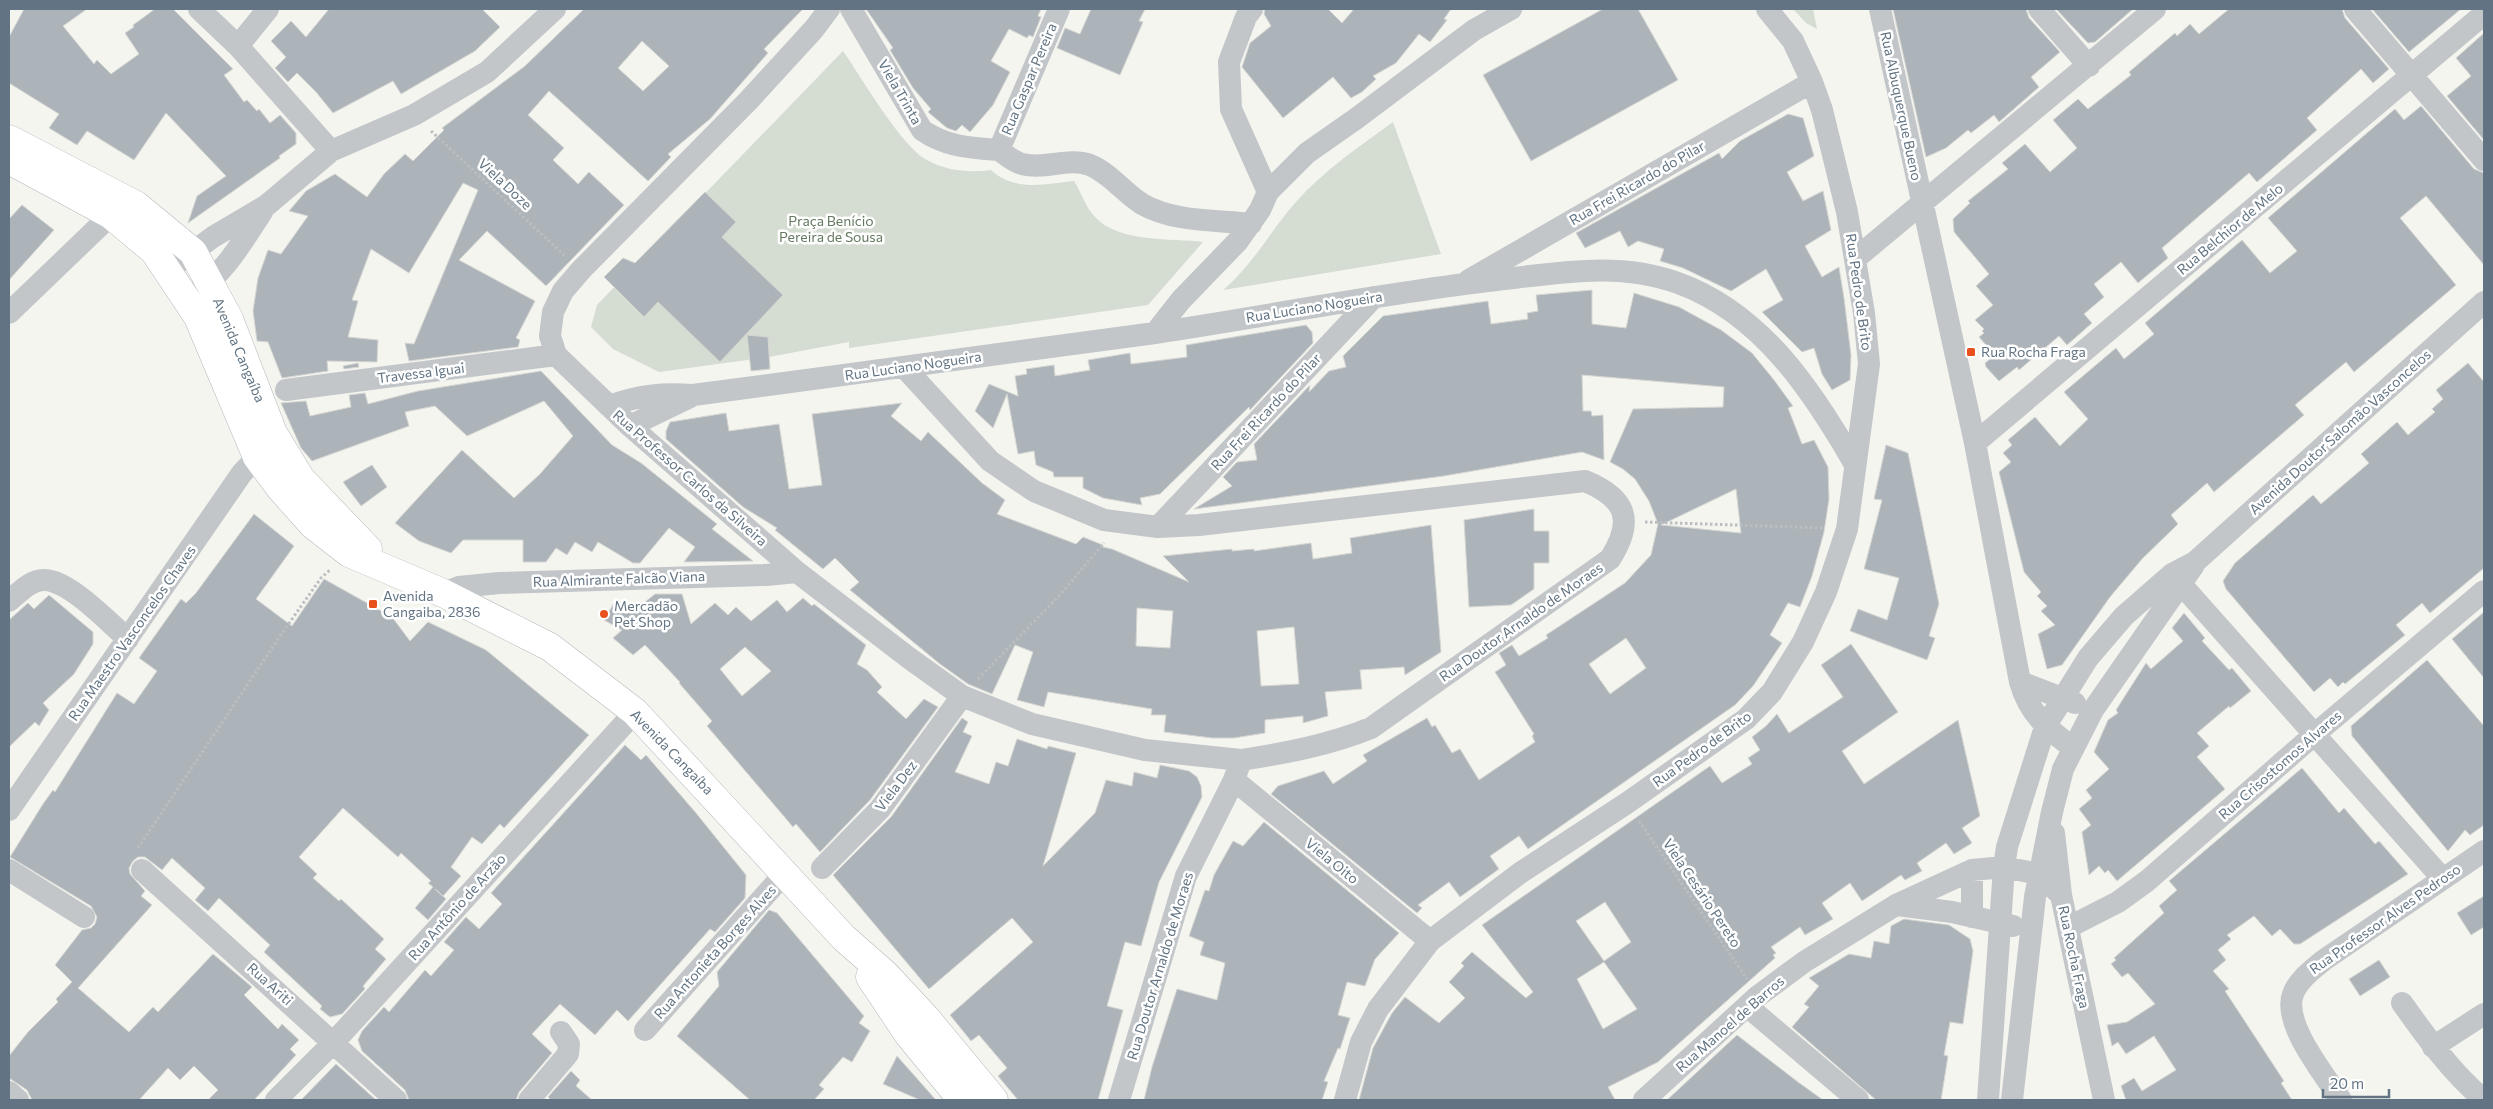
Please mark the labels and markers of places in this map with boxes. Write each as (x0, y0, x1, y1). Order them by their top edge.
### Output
place label: Rua Rocha Fraga (1981, 343, 2086, 360)
marker: Rua Rocha Fraga (1965, 346, 1977, 358)
place label: Avenida Cangaiba, 2836 (383, 587, 481, 620)
place label: Mercadão Pet Shop (614, 597, 678, 630)
marker: Avenida Cangaiba, 2836 (367, 598, 379, 610)
marker: Mercadão Pet Shop (598, 608, 610, 620)

